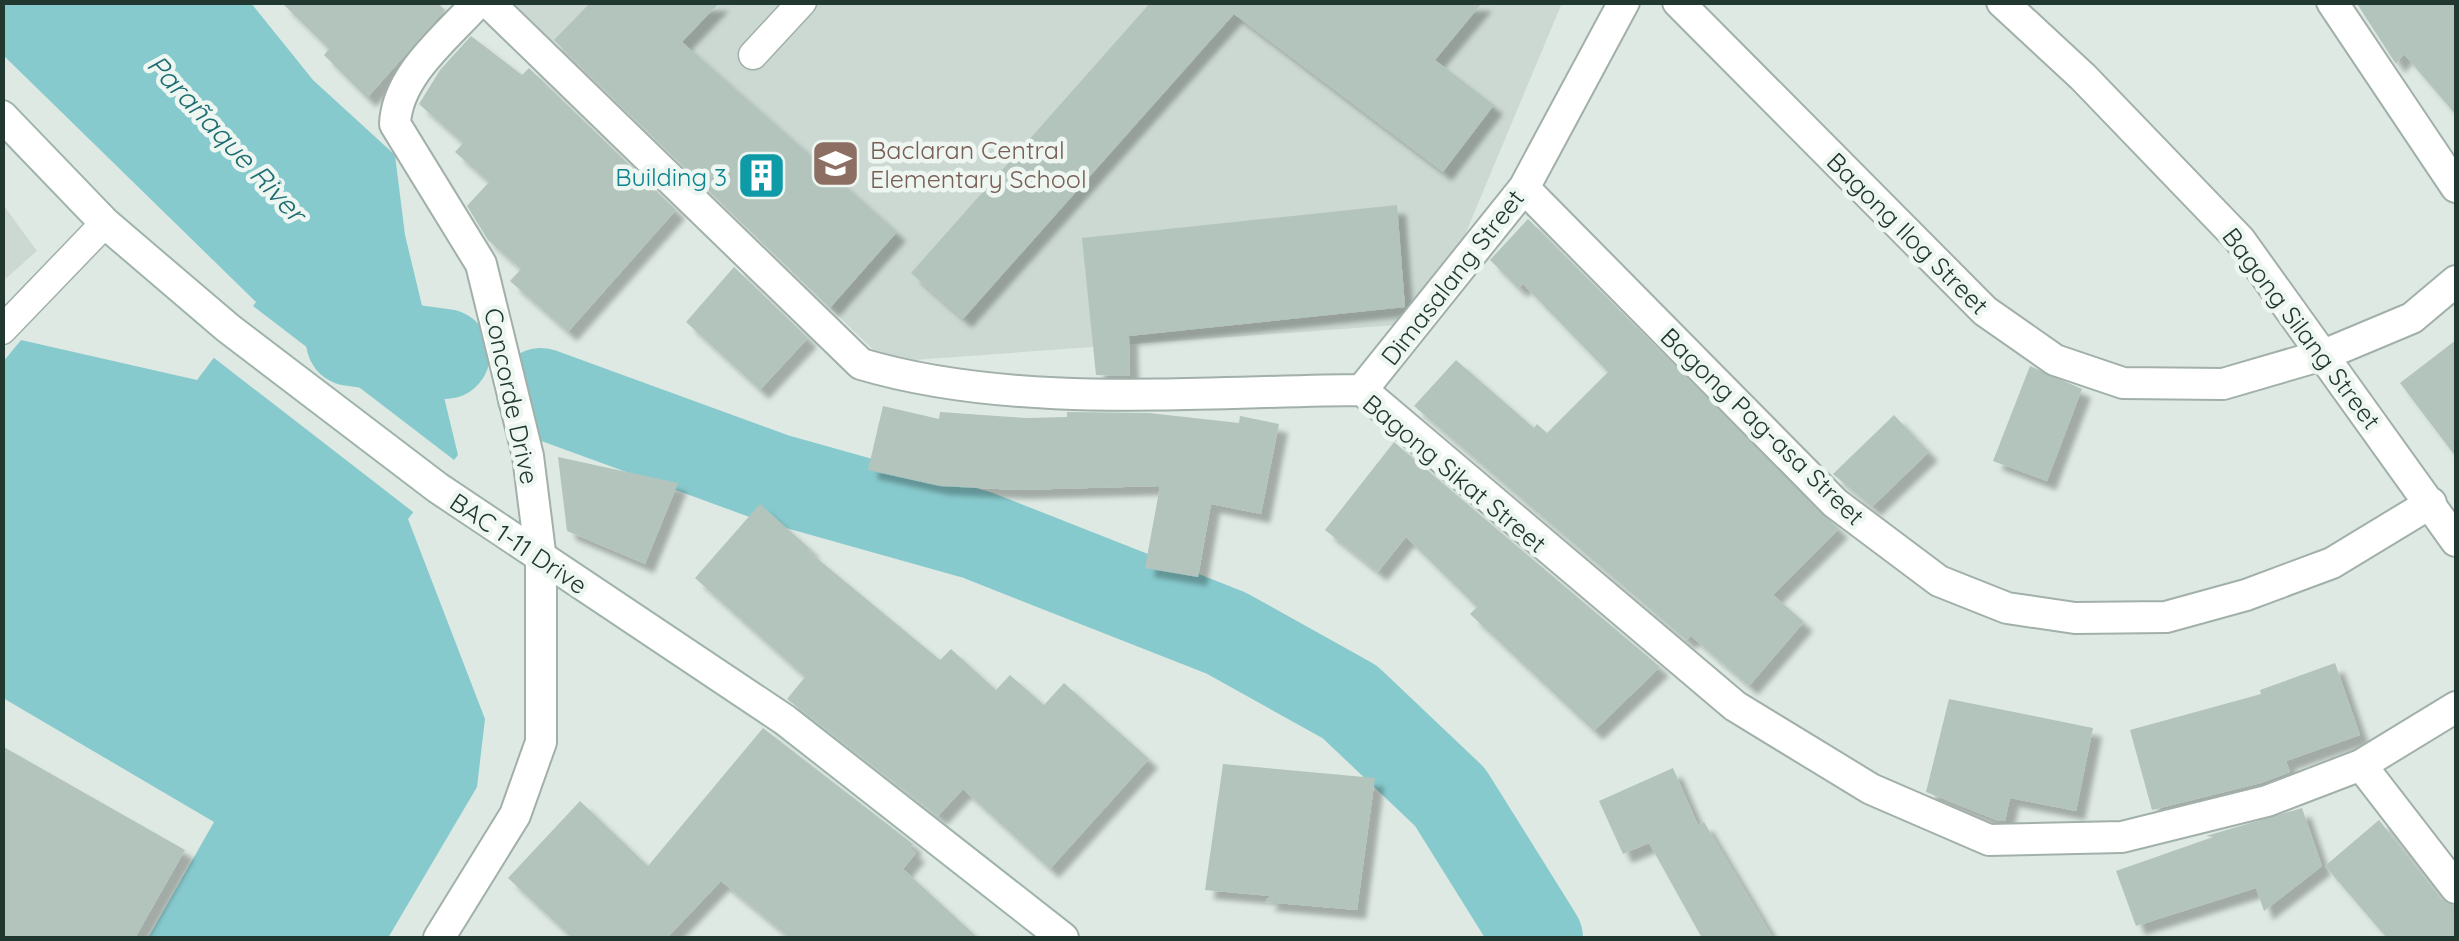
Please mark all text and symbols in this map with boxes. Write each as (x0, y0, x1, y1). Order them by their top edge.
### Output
water label: Parañaque River (140, 47, 316, 231)
place label: Baclaran Central Elementary School (870, 134, 1087, 194)
school or university icon: Baclaran Central Elementary School (809, 137, 861, 189)
street label: Bagong Ilog Street (1821, 146, 1995, 320)
building icon: Building 3 (736, 150, 788, 202)
place label: Building 3 (615, 161, 727, 192)
street label: Dimasalang Street (1374, 183, 1530, 371)
street label: Bagong Silang Street (2216, 221, 2388, 435)
street label: Concorde Drive (478, 305, 546, 487)
street label: Bagong Pag-asa Street (1655, 321, 1871, 531)
street label: Bagong Sikat Street (1357, 387, 1553, 559)
street label: BAC 1-11 Drive (445, 486, 593, 600)

